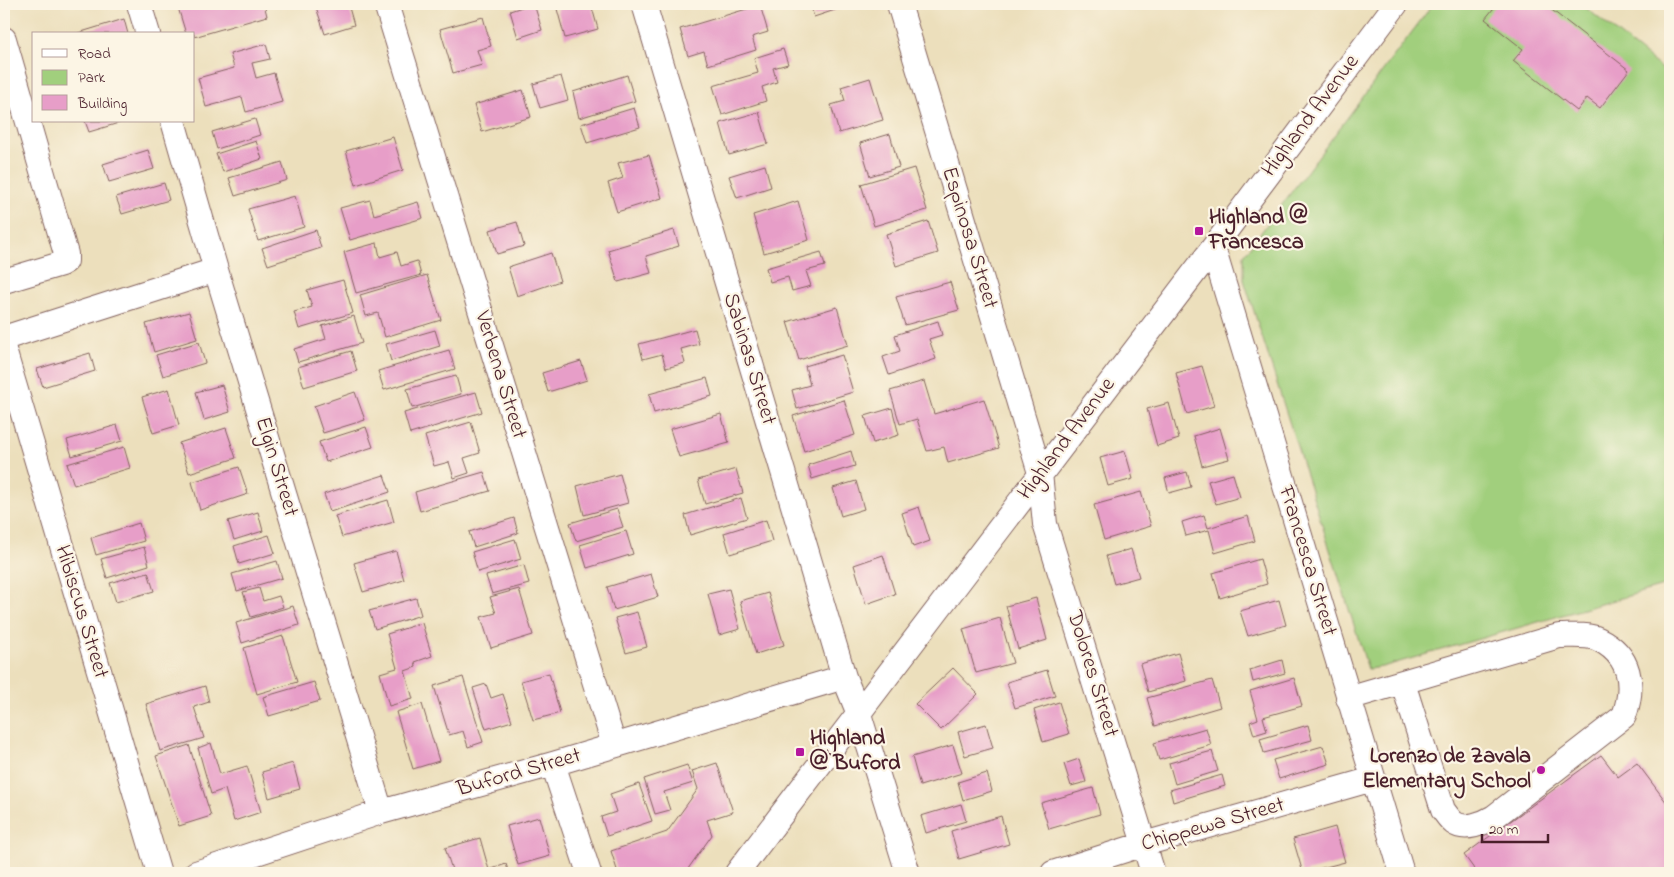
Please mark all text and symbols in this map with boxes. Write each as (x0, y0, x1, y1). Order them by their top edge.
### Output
legend (32, 32, 195, 122)
text: Road (78, 43, 111, 65)
street label: Highland Avenue (1254, 48, 1369, 185)
text: Park (78, 67, 106, 89)
text: Building (77, 93, 127, 116)
street label: Espinosa Street (932, 163, 1006, 313)
place label: Highland @ Francesca (1208, 202, 1307, 259)
marker: Highland @ Francesca (1193, 225, 1205, 237)
street label: Sabinas Street (714, 289, 784, 429)
street label: Verbena Street (465, 306, 535, 443)
street label: Highland Avenue (1010, 371, 1125, 508)
street label: Elgin Street (245, 413, 306, 522)
street label: Francesca Street (1269, 481, 1345, 641)
street label: Hibiscus Street (46, 541, 117, 683)
street label: Dolores Street (1057, 606, 1127, 742)
place label: Highland @ Buford (810, 723, 901, 780)
street label: Buford Street (452, 740, 585, 806)
place label: Lorenzo de Zavala Elementary School (1362, 741, 1531, 799)
marker: Highland @ Buford (794, 746, 806, 758)
marker: Lorenzo de Zavala Elementary School (1535, 764, 1547, 776)
street label: Chippewa Street (1138, 789, 1289, 861)
scale bar (1482, 812, 1548, 844)
text: 20 m (1489, 819, 1519, 841)

